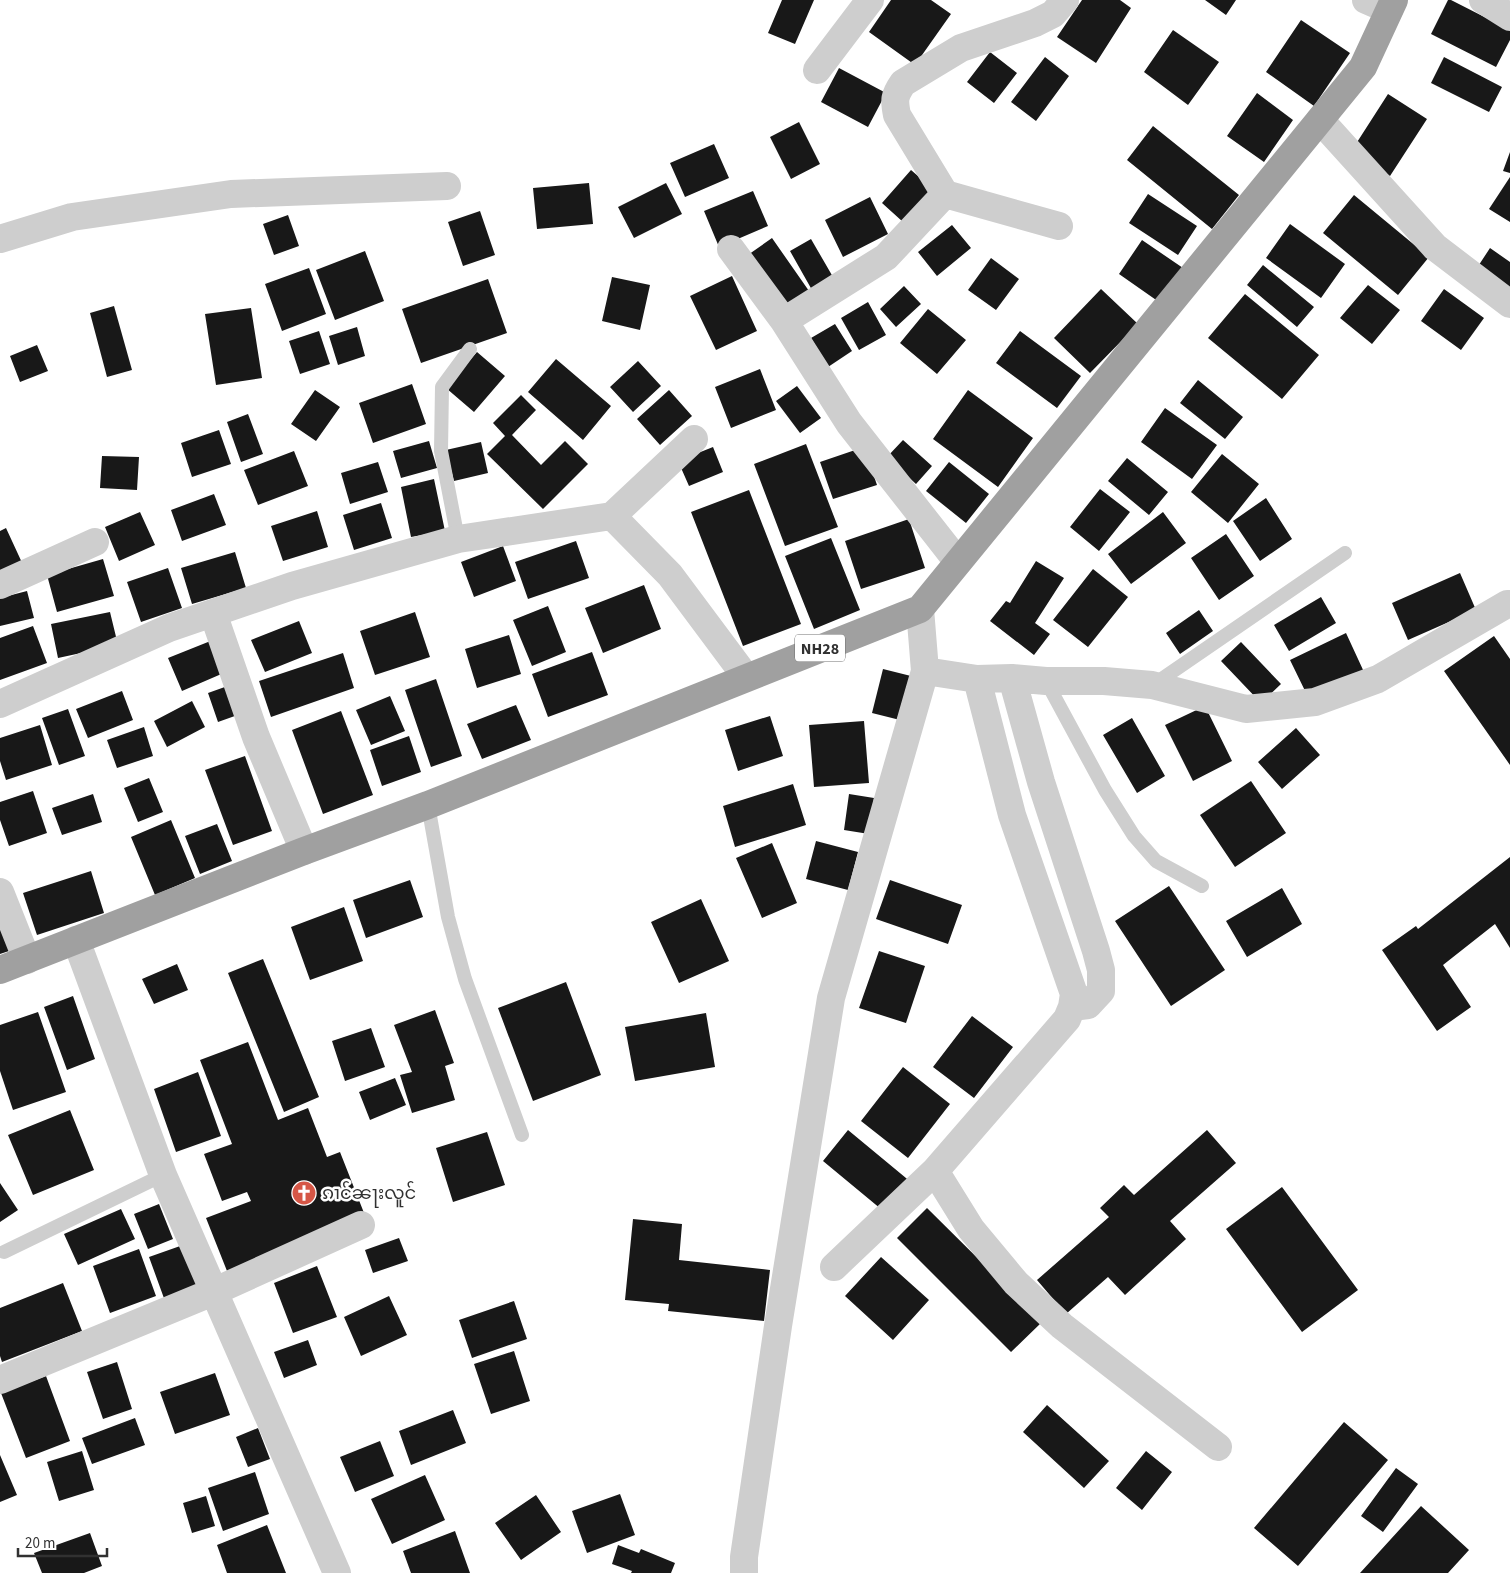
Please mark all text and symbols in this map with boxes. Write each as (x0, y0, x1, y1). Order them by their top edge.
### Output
road number: NH28 (795, 634, 845, 661)
church icon: ၵၢင်ၼႃးလူင် (291, 1180, 317, 1206)
place label: ၵၢင်ၼႃးလူင် (322, 1180, 416, 1208)
scale bar (18, 1526, 106, 1558)
text: 20 m (25, 1533, 55, 1554)

